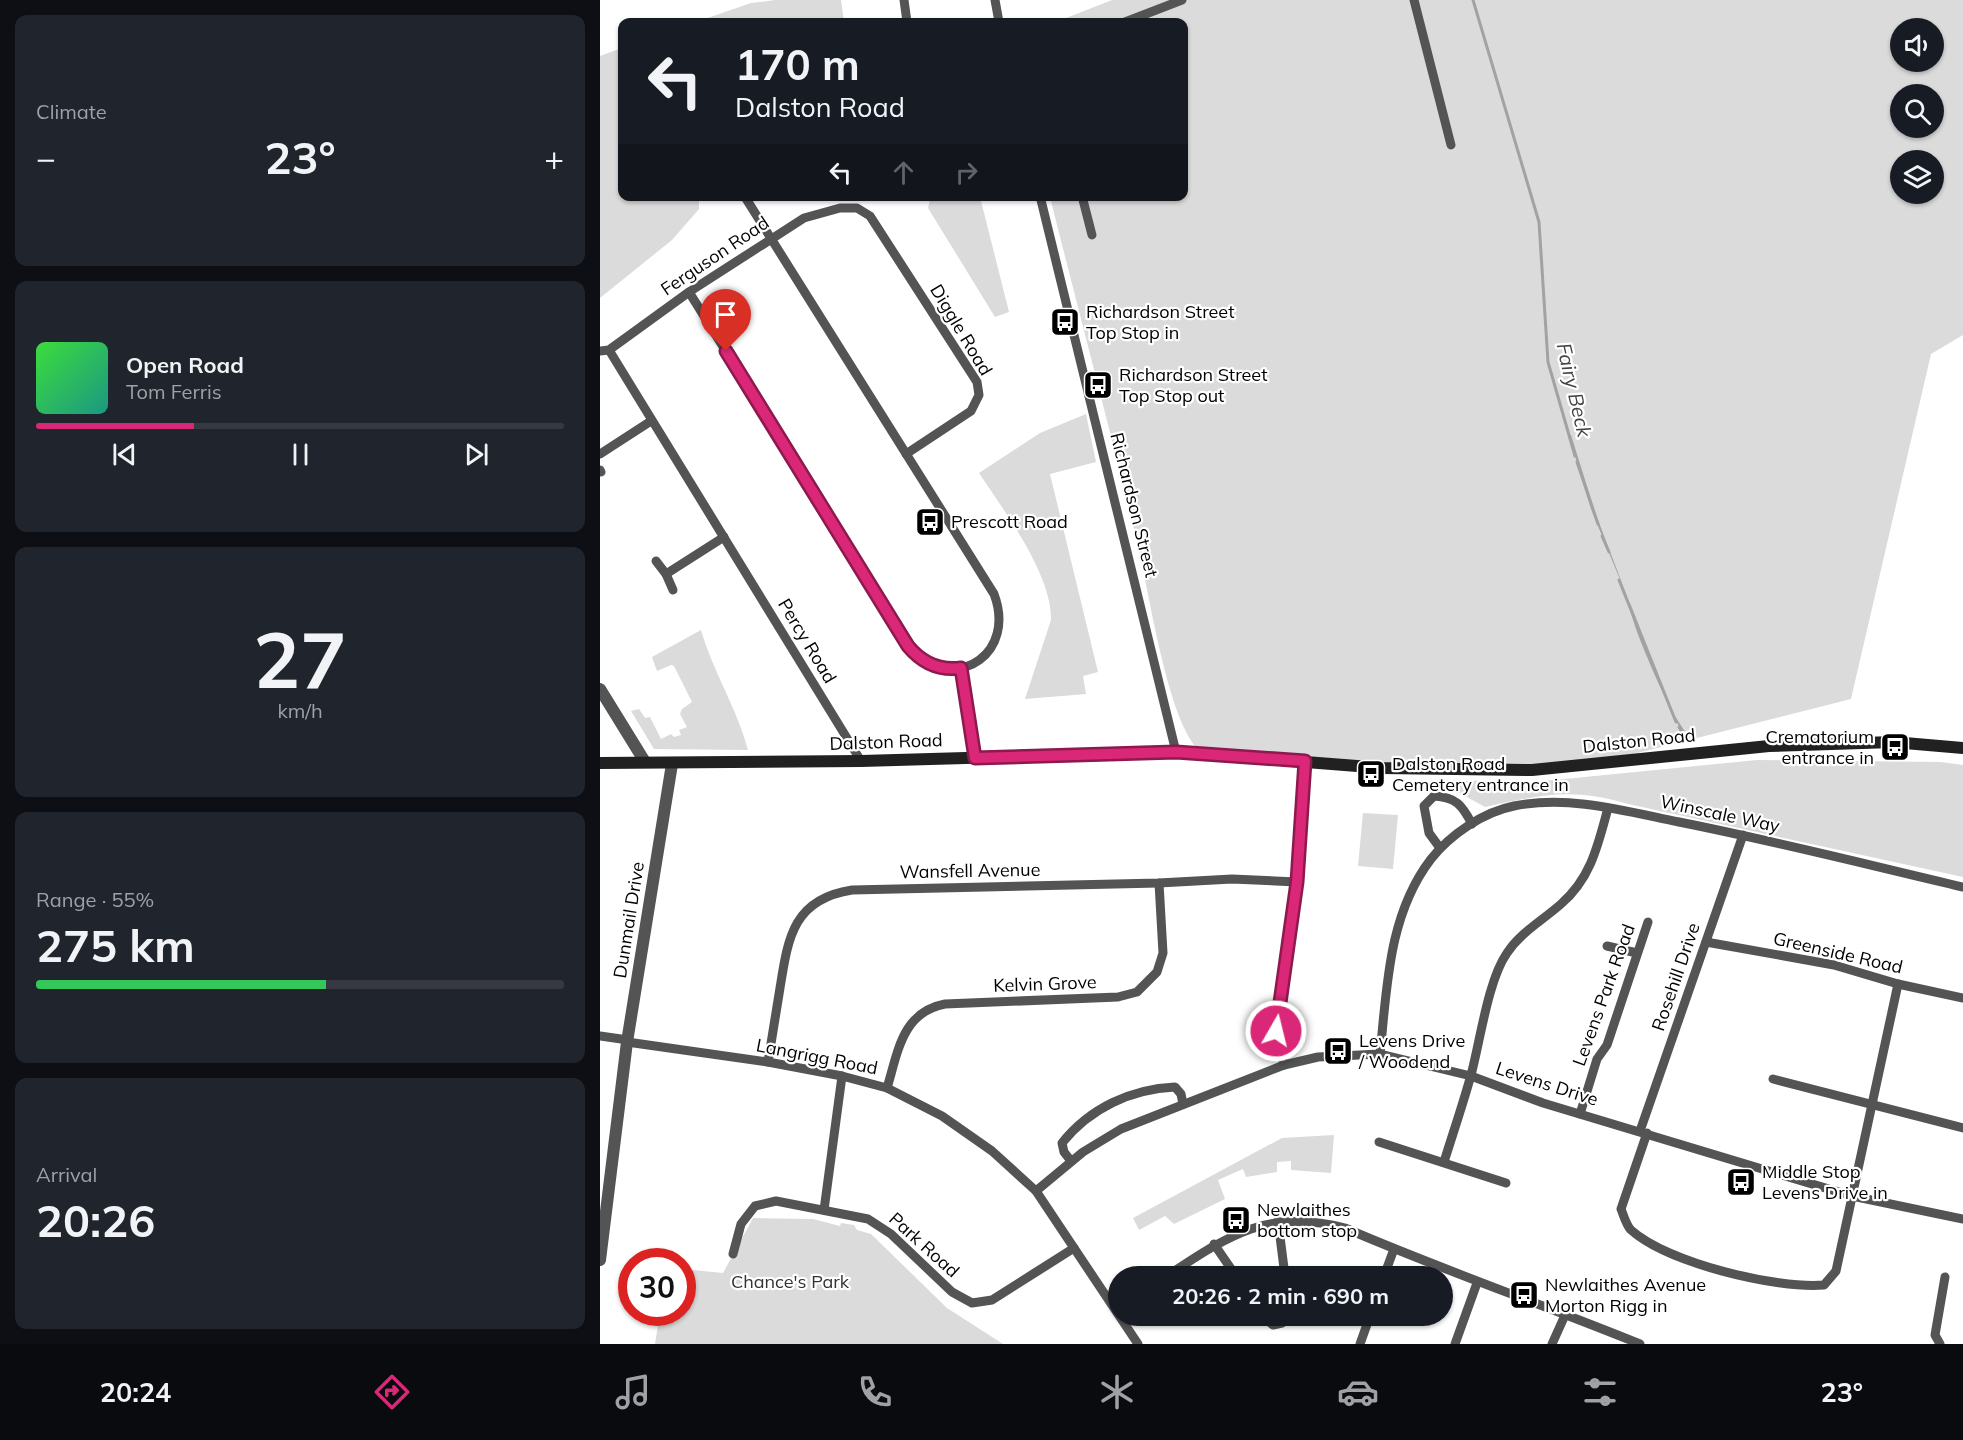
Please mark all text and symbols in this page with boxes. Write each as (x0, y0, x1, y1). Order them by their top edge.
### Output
map controls (1890, 18, 1944, 204)
button: sound (1890, 18, 1944, 72)
text: 170 m (735, 38, 860, 91)
icon: left (636, 42, 714, 120)
button: search (1890, 84, 1944, 138)
text: Dalston Road (735, 90, 905, 124)
text: Climate (36, 99, 107, 124)
text: 23° (264, 129, 336, 185)
text: − (36, 137, 56, 178)
text: + (544, 137, 564, 178)
button: layers (1890, 150, 1944, 204)
icon: left (824, 156, 857, 189)
icon: ahead (887, 156, 920, 189)
icon: right (950, 156, 983, 189)
street label: Ferguson Road (656, 211, 773, 300)
street label: Diggle Road (925, 280, 998, 380)
pin (700, 289, 751, 351)
icon: arrive (709, 298, 742, 331)
place label: Richardson Street Top Stop in (1086, 300, 1234, 344)
bus stop icon: Richardson Street Top Stop in (1049, 306, 1081, 338)
water label: Fairy Beck (1552, 340, 1598, 440)
text: Open Road (126, 351, 244, 379)
place label: Richardson Street Top Stop out (1119, 363, 1267, 407)
bus stop icon: Richardson Street Top Stop out (1082, 369, 1114, 401)
text: Tom Ferris (126, 379, 222, 404)
street label: Richardson Street (1105, 430, 1164, 580)
icon: previous (108, 438, 141, 471)
icon: pause (284, 438, 317, 471)
icon: next (460, 438, 493, 471)
bus stop icon: Prescott Road (914, 506, 946, 538)
place label: Prescott Road (951, 510, 1068, 533)
street label: Percy Road (773, 594, 842, 687)
text: 27 (253, 610, 347, 708)
text: km/h (277, 698, 323, 723)
street label: Dalston Road (1581, 723, 1696, 758)
place label: Crematorium entrance in (1765, 725, 1874, 769)
street label: Dalston Road (829, 728, 943, 755)
bus stop icon: Crematorium entrance in (1879, 731, 1911, 763)
place label: Dalston Road Cemetery entrance in (1392, 752, 1569, 796)
bus stop icon: Dalston Road Cemetery entrance in (1355, 758, 1387, 790)
street label: Winscale Way (1658, 790, 1782, 837)
street label: Wansfell Avenue (899, 858, 1041, 883)
street label: Dunmail Drive (608, 860, 649, 980)
text: Range · 55% (36, 887, 154, 912)
text: 275 km (36, 917, 195, 973)
street label: Rosehill Drive (1646, 920, 1705, 1034)
street label: Levens Park Road (1567, 921, 1640, 1069)
street label: Greenside Road (1771, 926, 1905, 979)
street label: Kelvin Grove (993, 970, 1097, 997)
position arrow (1244, 999, 1308, 1063)
place label: Levens Drive / Woodend (1358, 1029, 1465, 1073)
street label: Langrigg Road (754, 1033, 880, 1080)
bus stop icon: Levens Drive / Woodend (1322, 1035, 1354, 1067)
street label: Levens Drive (1493, 1056, 1601, 1111)
place label: Middle Stop Levens Drive in (1762, 1160, 1888, 1204)
text: Arrival (36, 1162, 97, 1187)
bus stop icon: Middle Stop Levens Drive in (1725, 1166, 1757, 1198)
text: 20:26 (36, 1192, 155, 1248)
place label: Newlaithes bottom stop (1257, 1198, 1357, 1242)
bus stop icon: Newlaithes bottom stop (1220, 1204, 1252, 1236)
street label: Park Road (884, 1207, 964, 1282)
speed limit sign: 30 (618, 1248, 696, 1326)
park label: Chance's Park (731, 1270, 850, 1293)
place label: Newlaithes Avenue Morton Rigg in (1545, 1273, 1706, 1317)
bus stop icon: Newlaithes Avenue Morton Rigg in (1508, 1279, 1540, 1311)
text: 20:26 · 2 min · 690 m (1172, 1282, 1389, 1310)
icon: directions (371, 1371, 413, 1413)
icon: music (612, 1371, 654, 1413)
icon: phone (854, 1371, 896, 1413)
icon: climate (1096, 1371, 1138, 1413)
icon: car (1337, 1371, 1379, 1413)
icon: filters (1579, 1371, 1621, 1413)
text: 20:24 (100, 1375, 171, 1409)
text: 23° (1820, 1375, 1863, 1409)

